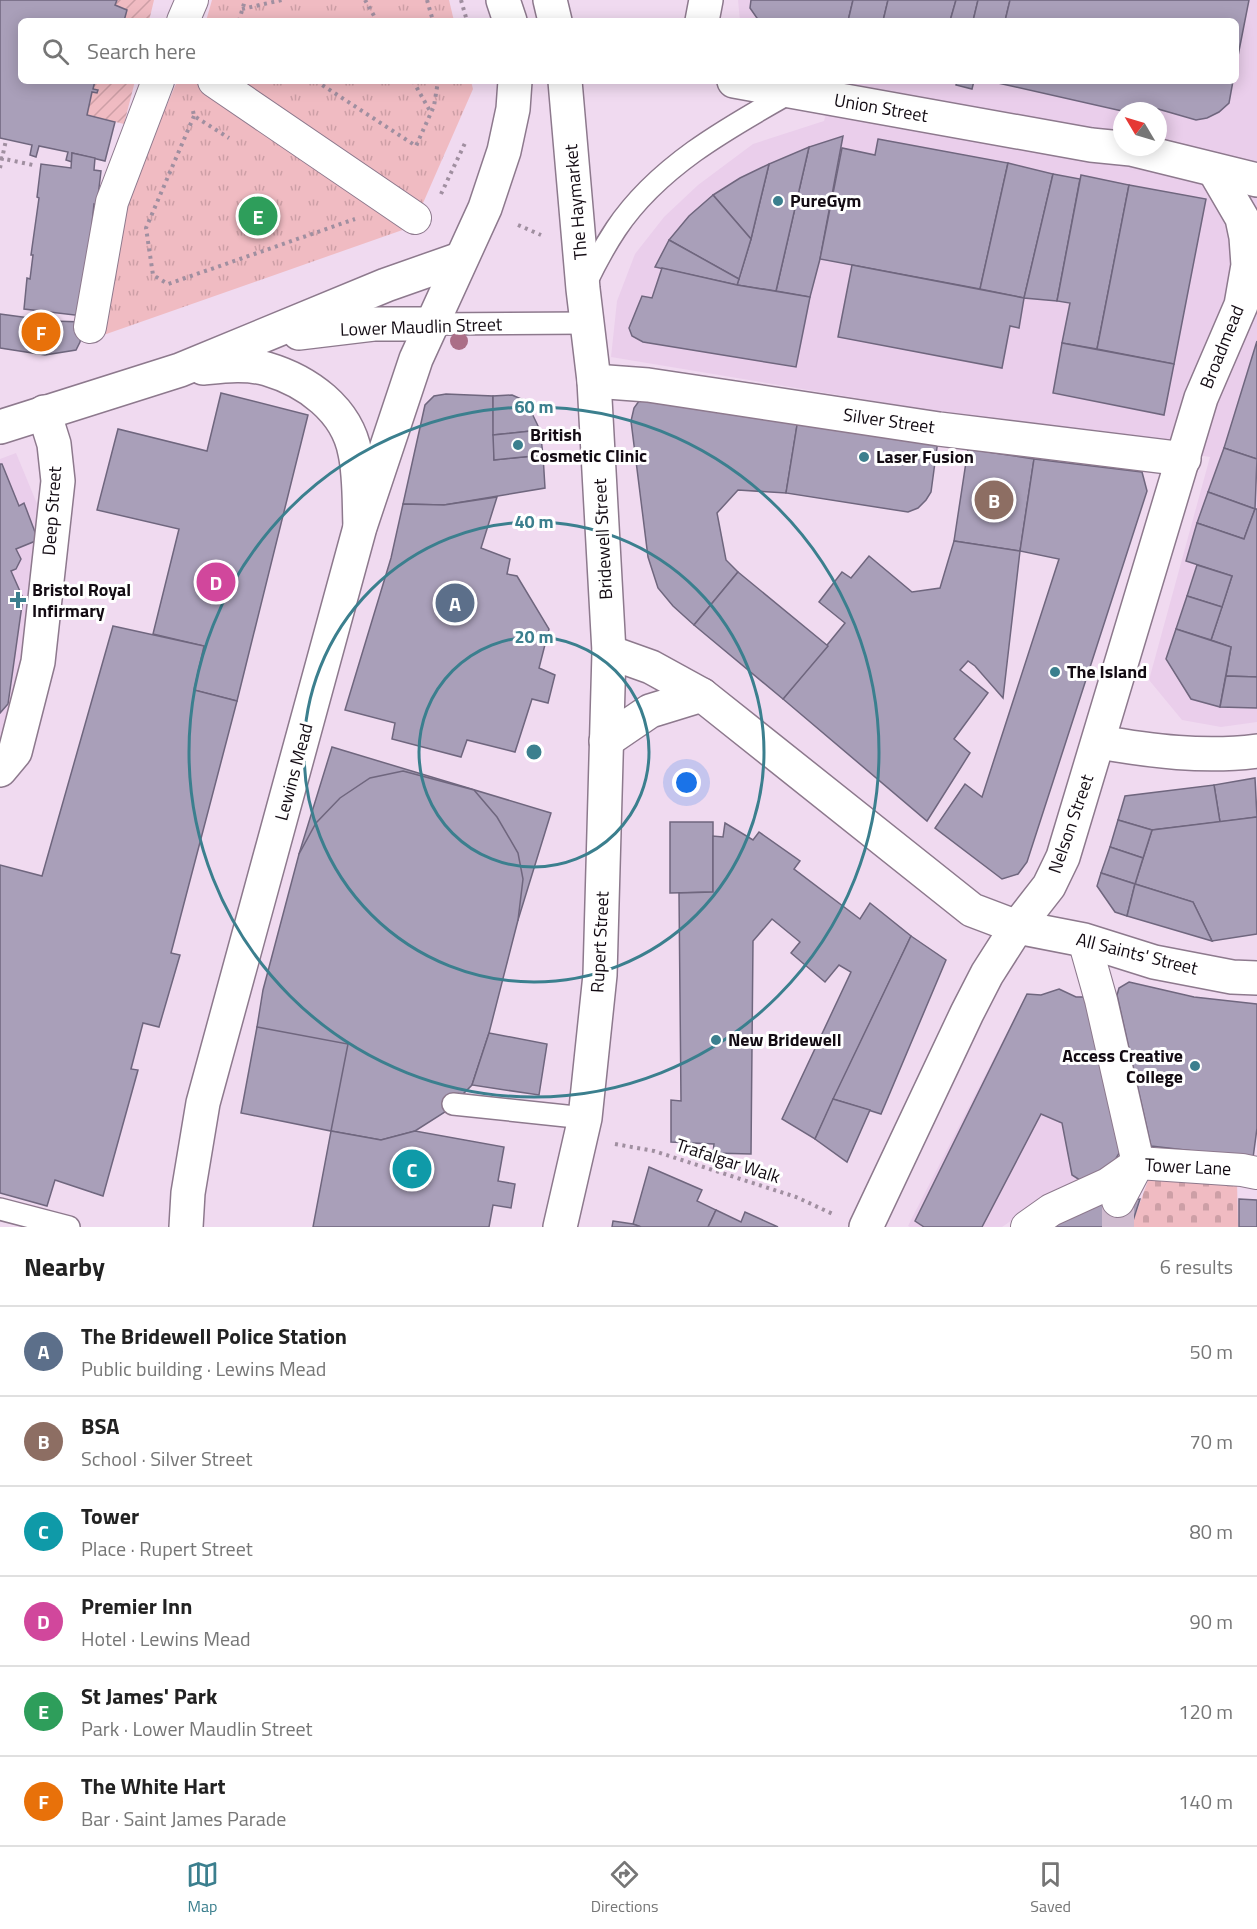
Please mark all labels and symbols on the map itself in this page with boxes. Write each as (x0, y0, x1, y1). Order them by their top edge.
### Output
street label: Union Street (832, 86, 931, 129)
north arrow (1113, 102, 1167, 156)
street label: The Haymarket (557, 142, 594, 261)
place label: PureGym (790, 187, 861, 214)
pin: E (238, 194, 278, 238)
marker: PureGym (771, 194, 785, 208)
street label: Broadmead (1193, 301, 1251, 393)
pin: F (22, 310, 60, 354)
street label: Lower Maudlin Street (339, 310, 503, 343)
text: 60 m (514, 393, 554, 420)
street label: Silver Street (842, 401, 937, 440)
place label: British Cosmetic Clinic (530, 421, 647, 469)
marker: British Cosmetic Clinic (511, 438, 525, 452)
place label: Laser Fusion (876, 443, 974, 470)
marker: Laser Fusion (857, 450, 871, 464)
street label: Deep Street (35, 465, 68, 557)
street label: Bridewell Street (586, 477, 619, 600)
pin: B (974, 478, 1014, 522)
text: 40 m (514, 508, 554, 535)
pin: D (196, 560, 236, 604)
place label: Bristol Royal Infirmary (32, 576, 131, 624)
pin: A (436, 580, 474, 626)
marker: Bristol Royal Infirmary (9, 591, 27, 609)
text: 20 m (514, 623, 554, 650)
place label: The Island (1067, 658, 1147, 685)
marker: The Island (1048, 665, 1062, 679)
street label: Lewins Mead (268, 720, 319, 824)
centre of rings (524, 742, 544, 762)
your location (672, 768, 701, 797)
street label: Nelson Street (1041, 770, 1100, 877)
street label: Rupert Street (583, 890, 616, 994)
street label: All Saints' Street (1074, 925, 1201, 982)
place label: New Bridewell (728, 1026, 842, 1053)
marker: New Bridewell (709, 1033, 723, 1047)
place label: Access Creative College (1062, 1042, 1183, 1090)
marker: Access Creative College (1188, 1059, 1202, 1073)
street label: Trafalgar Walk (673, 1131, 784, 1190)
pin: C (392, 1146, 432, 1192)
street label: Tower Lane (1144, 1151, 1232, 1182)

